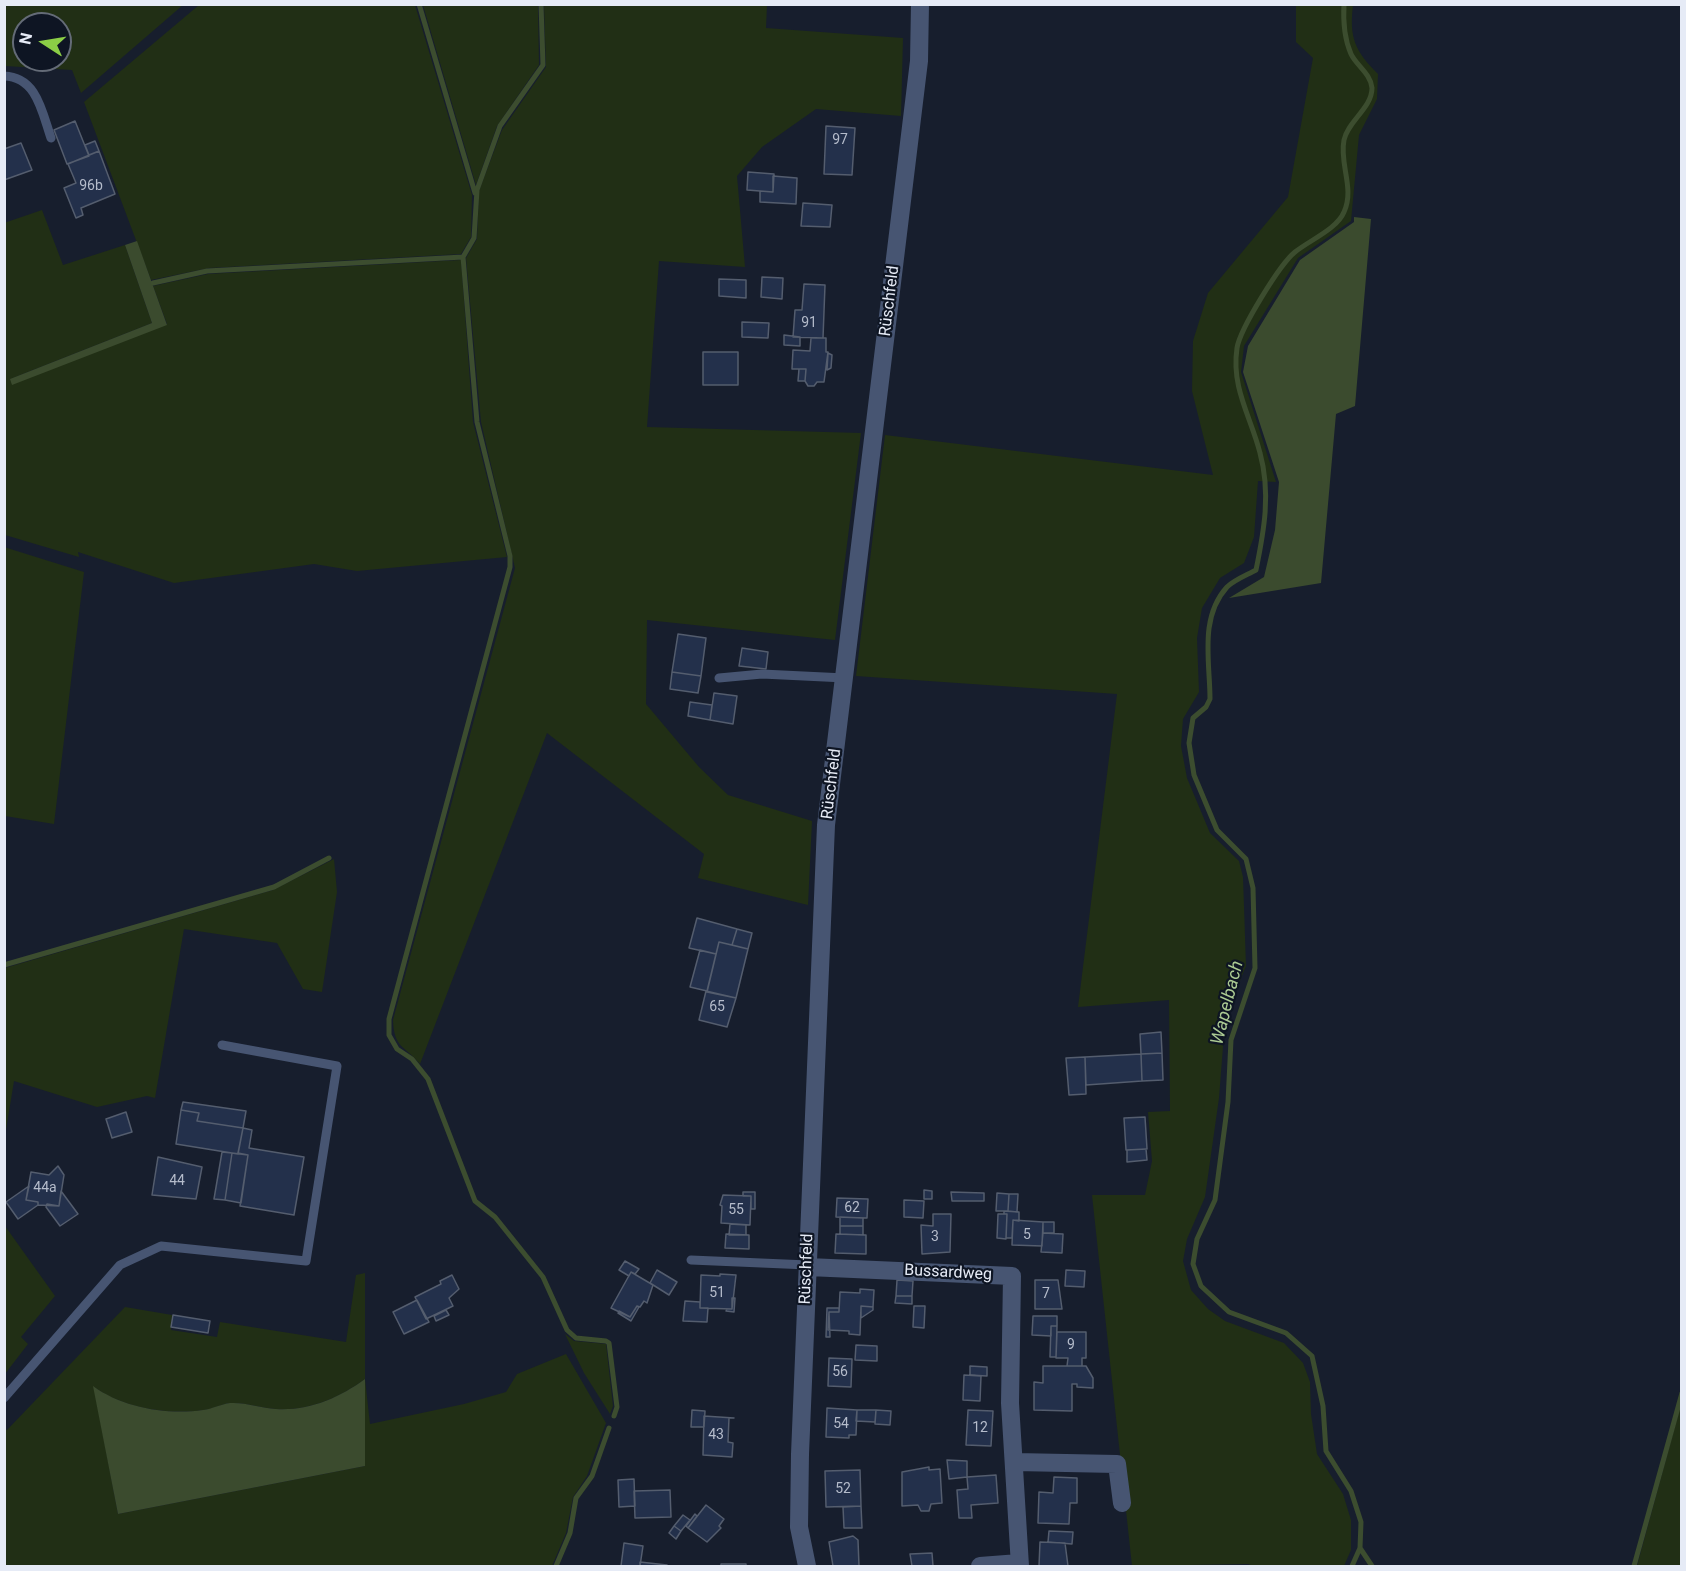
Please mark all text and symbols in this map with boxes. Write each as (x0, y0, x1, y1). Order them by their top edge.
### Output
north arrow (12, 12, 72, 72)
text: N (15, 31, 36, 46)
house number: 97 (832, 132, 848, 148)
house number: 96b (79, 178, 103, 194)
street label: Rüschfeld (876, 265, 904, 337)
house number: 91 (801, 315, 817, 331)
street label: Rüschfeld (818, 748, 846, 820)
water label: Wapelbach (1207, 959, 1249, 1047)
house number: 65 (709, 999, 725, 1015)
house number: 44 (169, 1173, 185, 1189)
house number: 44a (33, 1180, 57, 1196)
house number: 62 (844, 1200, 860, 1216)
house number: 55 (728, 1202, 744, 1218)
house number: 5 (1023, 1227, 1031, 1243)
house number: 3 (931, 1229, 939, 1245)
street label: Rüschfeld (796, 1233, 818, 1305)
street label: Bussardweg (904, 1261, 992, 1285)
house number: 51 (709, 1285, 725, 1301)
house number: 7 (1042, 1286, 1050, 1302)
house number: 9 (1067, 1337, 1075, 1353)
house number: 56 (832, 1364, 848, 1380)
house number: 54 (833, 1416, 849, 1432)
house number: 12 (972, 1420, 988, 1436)
house number: 43 (708, 1427, 724, 1443)
house number: 52 (835, 1481, 851, 1497)

